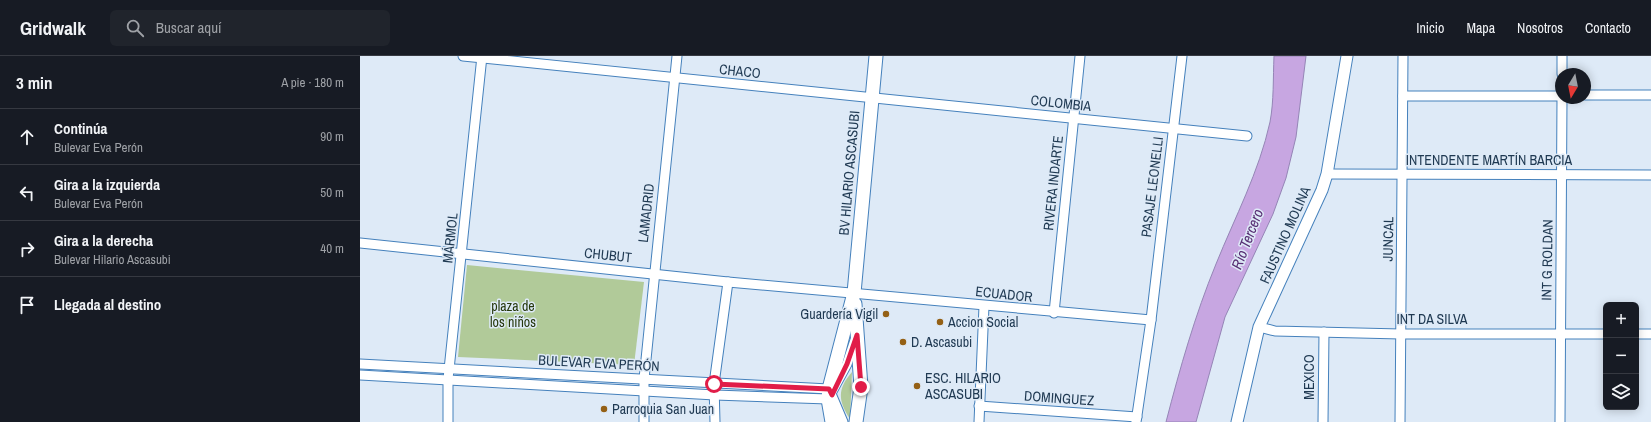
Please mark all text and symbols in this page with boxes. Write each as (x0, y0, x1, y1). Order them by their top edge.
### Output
search box (110, 10, 390, 46)
text: Gridwalk (20, 15, 86, 41)
icon: search (124, 17, 146, 39)
text: Buscar aquí (156, 17, 221, 38)
text: Inicio (1416, 19, 1444, 37)
text: Mapa (1466, 19, 1495, 37)
text: Nosotros (1517, 19, 1563, 37)
text: Contacto (1585, 19, 1631, 37)
street label: CHACO (718, 60, 762, 82)
north arrow (1555, 68, 1591, 104)
text: 3 min (16, 71, 52, 94)
text: A pie · 180 m (281, 74, 344, 91)
street label: COLOMBIA (1030, 91, 1092, 115)
street label: BV HILARIO ASCASUBI (835, 110, 863, 236)
text: Continúa (54, 118, 107, 139)
icon: ahead (16, 126, 38, 148)
text: 90 m (320, 128, 344, 145)
street label: RIVERA INDARTE (1039, 135, 1067, 231)
street label: PASAJE LEONELLI (1137, 136, 1167, 238)
text: Bulevar Eva Perón (54, 139, 143, 156)
street label: INTENDENTE MARTÍN BARCIA (1406, 151, 1572, 169)
text: Gira a la izquierda (54, 174, 160, 195)
icon: left (16, 182, 38, 204)
street label: LAMADRID (634, 183, 658, 243)
street label: FAUSTINO MOLINA (1256, 183, 1315, 286)
text: 50 m (320, 184, 344, 201)
text: Bulevar Eva Perón (54, 195, 143, 212)
water label: Río Tercero (1226, 206, 1268, 272)
street label: MÁRMOL (438, 211, 462, 264)
street label: JUNCAL (1379, 216, 1397, 261)
street label: INT G ROLDAN (1537, 219, 1557, 301)
text: Gira a la derecha (54, 230, 153, 251)
icon: right (16, 238, 38, 260)
text: 40 m (320, 240, 344, 257)
street label: CHUBUT (583, 244, 633, 266)
text: Bulevar Hilario Ascasubi (54, 251, 171, 268)
street label: ECUADOR (975, 282, 1033, 306)
icon: arrive (16, 294, 38, 316)
text: Llegada al destino (54, 294, 161, 315)
park label: plaza de los niños (490, 297, 536, 331)
map controls (1603, 302, 1639, 410)
button: + (1603, 302, 1639, 338)
place label: Guardería Vigil (800, 305, 878, 323)
marker: Guardería Vigil (881, 309, 891, 319)
street label: INT DA SILVA (1397, 310, 1468, 328)
place label: Accion Social (947, 313, 1018, 331)
marker: Accion Social (935, 317, 945, 327)
place label: D. Ascasubi (911, 333, 972, 351)
marker: D. Ascasubi (898, 337, 908, 347)
button: − (1603, 338, 1639, 374)
street label: BULEVAR EVA PERÓN (538, 351, 660, 375)
street label: MEXICO (1300, 354, 1318, 400)
place label: ESC. HILARIO ASCASUBI (924, 369, 1001, 403)
button: layers (1603, 374, 1639, 410)
route start (705, 375, 723, 393)
route end (852, 378, 870, 396)
marker: ESC. HILARIO ASCASUBI (912, 381, 922, 391)
street label: DOMINGUEZ (1023, 387, 1095, 409)
place label: Parroquia San Juan (612, 400, 714, 418)
marker: Parroquia San Juan (599, 404, 609, 414)

